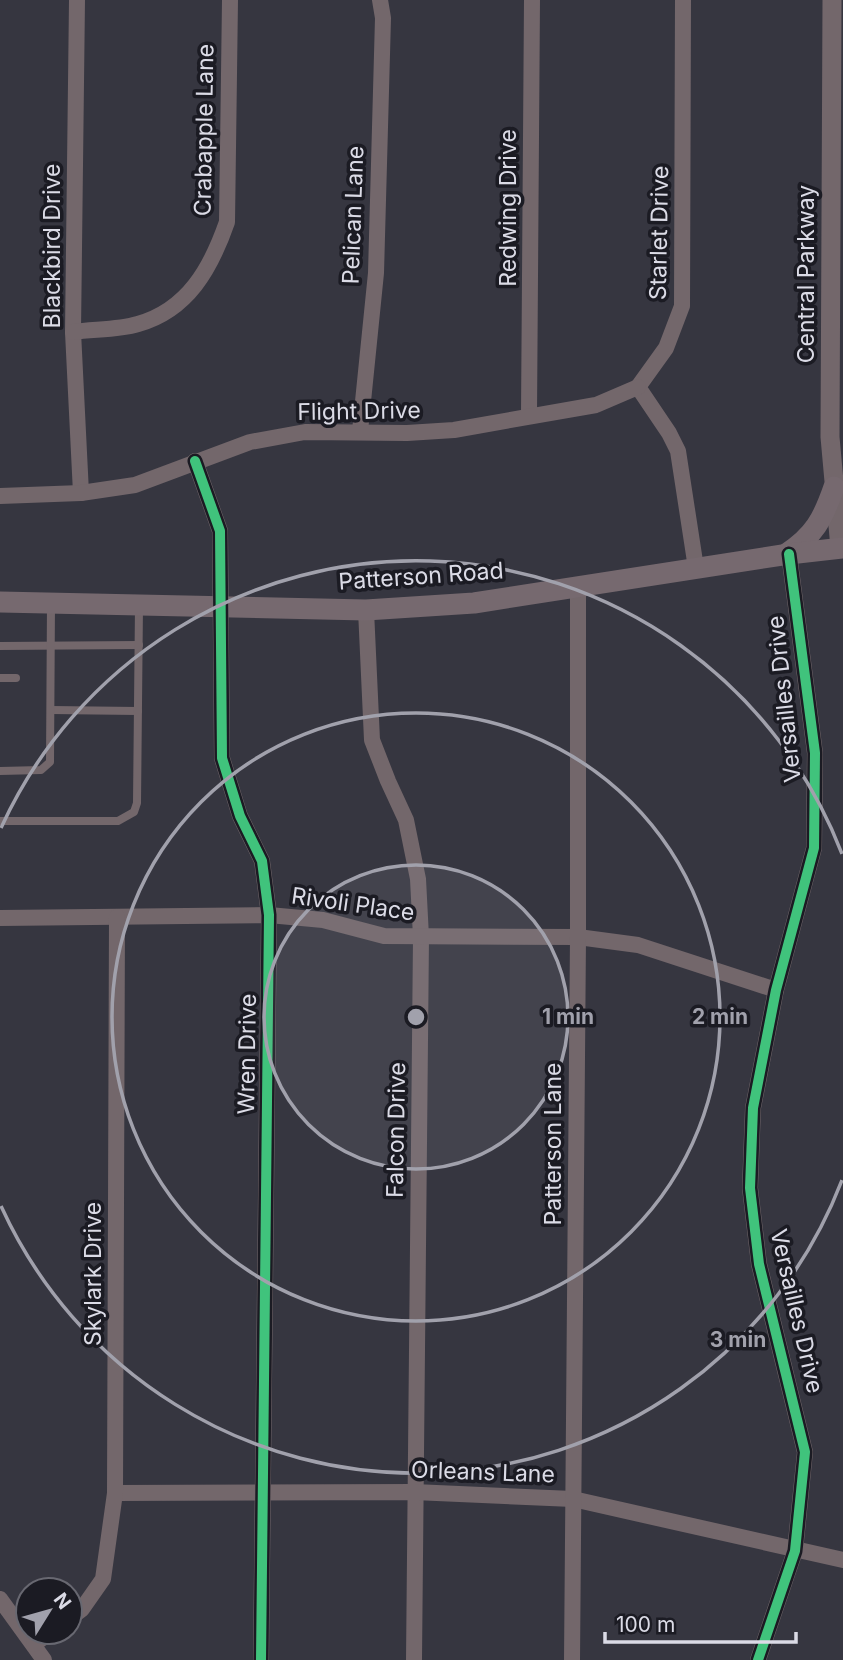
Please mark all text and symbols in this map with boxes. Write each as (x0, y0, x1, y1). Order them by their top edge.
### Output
street label: Crabapple Lane (188, 44, 220, 216)
street label: Redwing Drive (494, 129, 522, 287)
street label: Pelican Lane (337, 145, 369, 285)
street label: Blackbird Drive (38, 164, 66, 328)
street label: Starlet Drive (644, 166, 674, 300)
street label: Central Parkway (792, 185, 820, 363)
street label: Flight Drive (297, 396, 421, 426)
street label: Patterson Road (338, 556, 504, 596)
street label: Versailles Drive (761, 614, 807, 784)
street label: Rivoli Place (290, 882, 416, 926)
street label: Wren Drive (232, 993, 262, 1115)
text: 1 min (542, 1004, 594, 1029)
text: 2 min (692, 1004, 748, 1029)
centre of rings (404, 1005, 428, 1029)
street label: Falcon Drive (381, 1062, 411, 1198)
street label: Patterson Lane (539, 1063, 567, 1225)
street label: Skylark Drive (79, 1202, 107, 1346)
street label: Versailles Drive (765, 1226, 829, 1396)
text: 3 min (710, 1327, 766, 1352)
street label: Orleans Lane (411, 1455, 555, 1489)
north arrow (14, 1576, 84, 1646)
text: N (49, 1588, 76, 1614)
scale bar (605, 1600, 796, 1644)
text: 100 m (616, 1612, 675, 1637)

